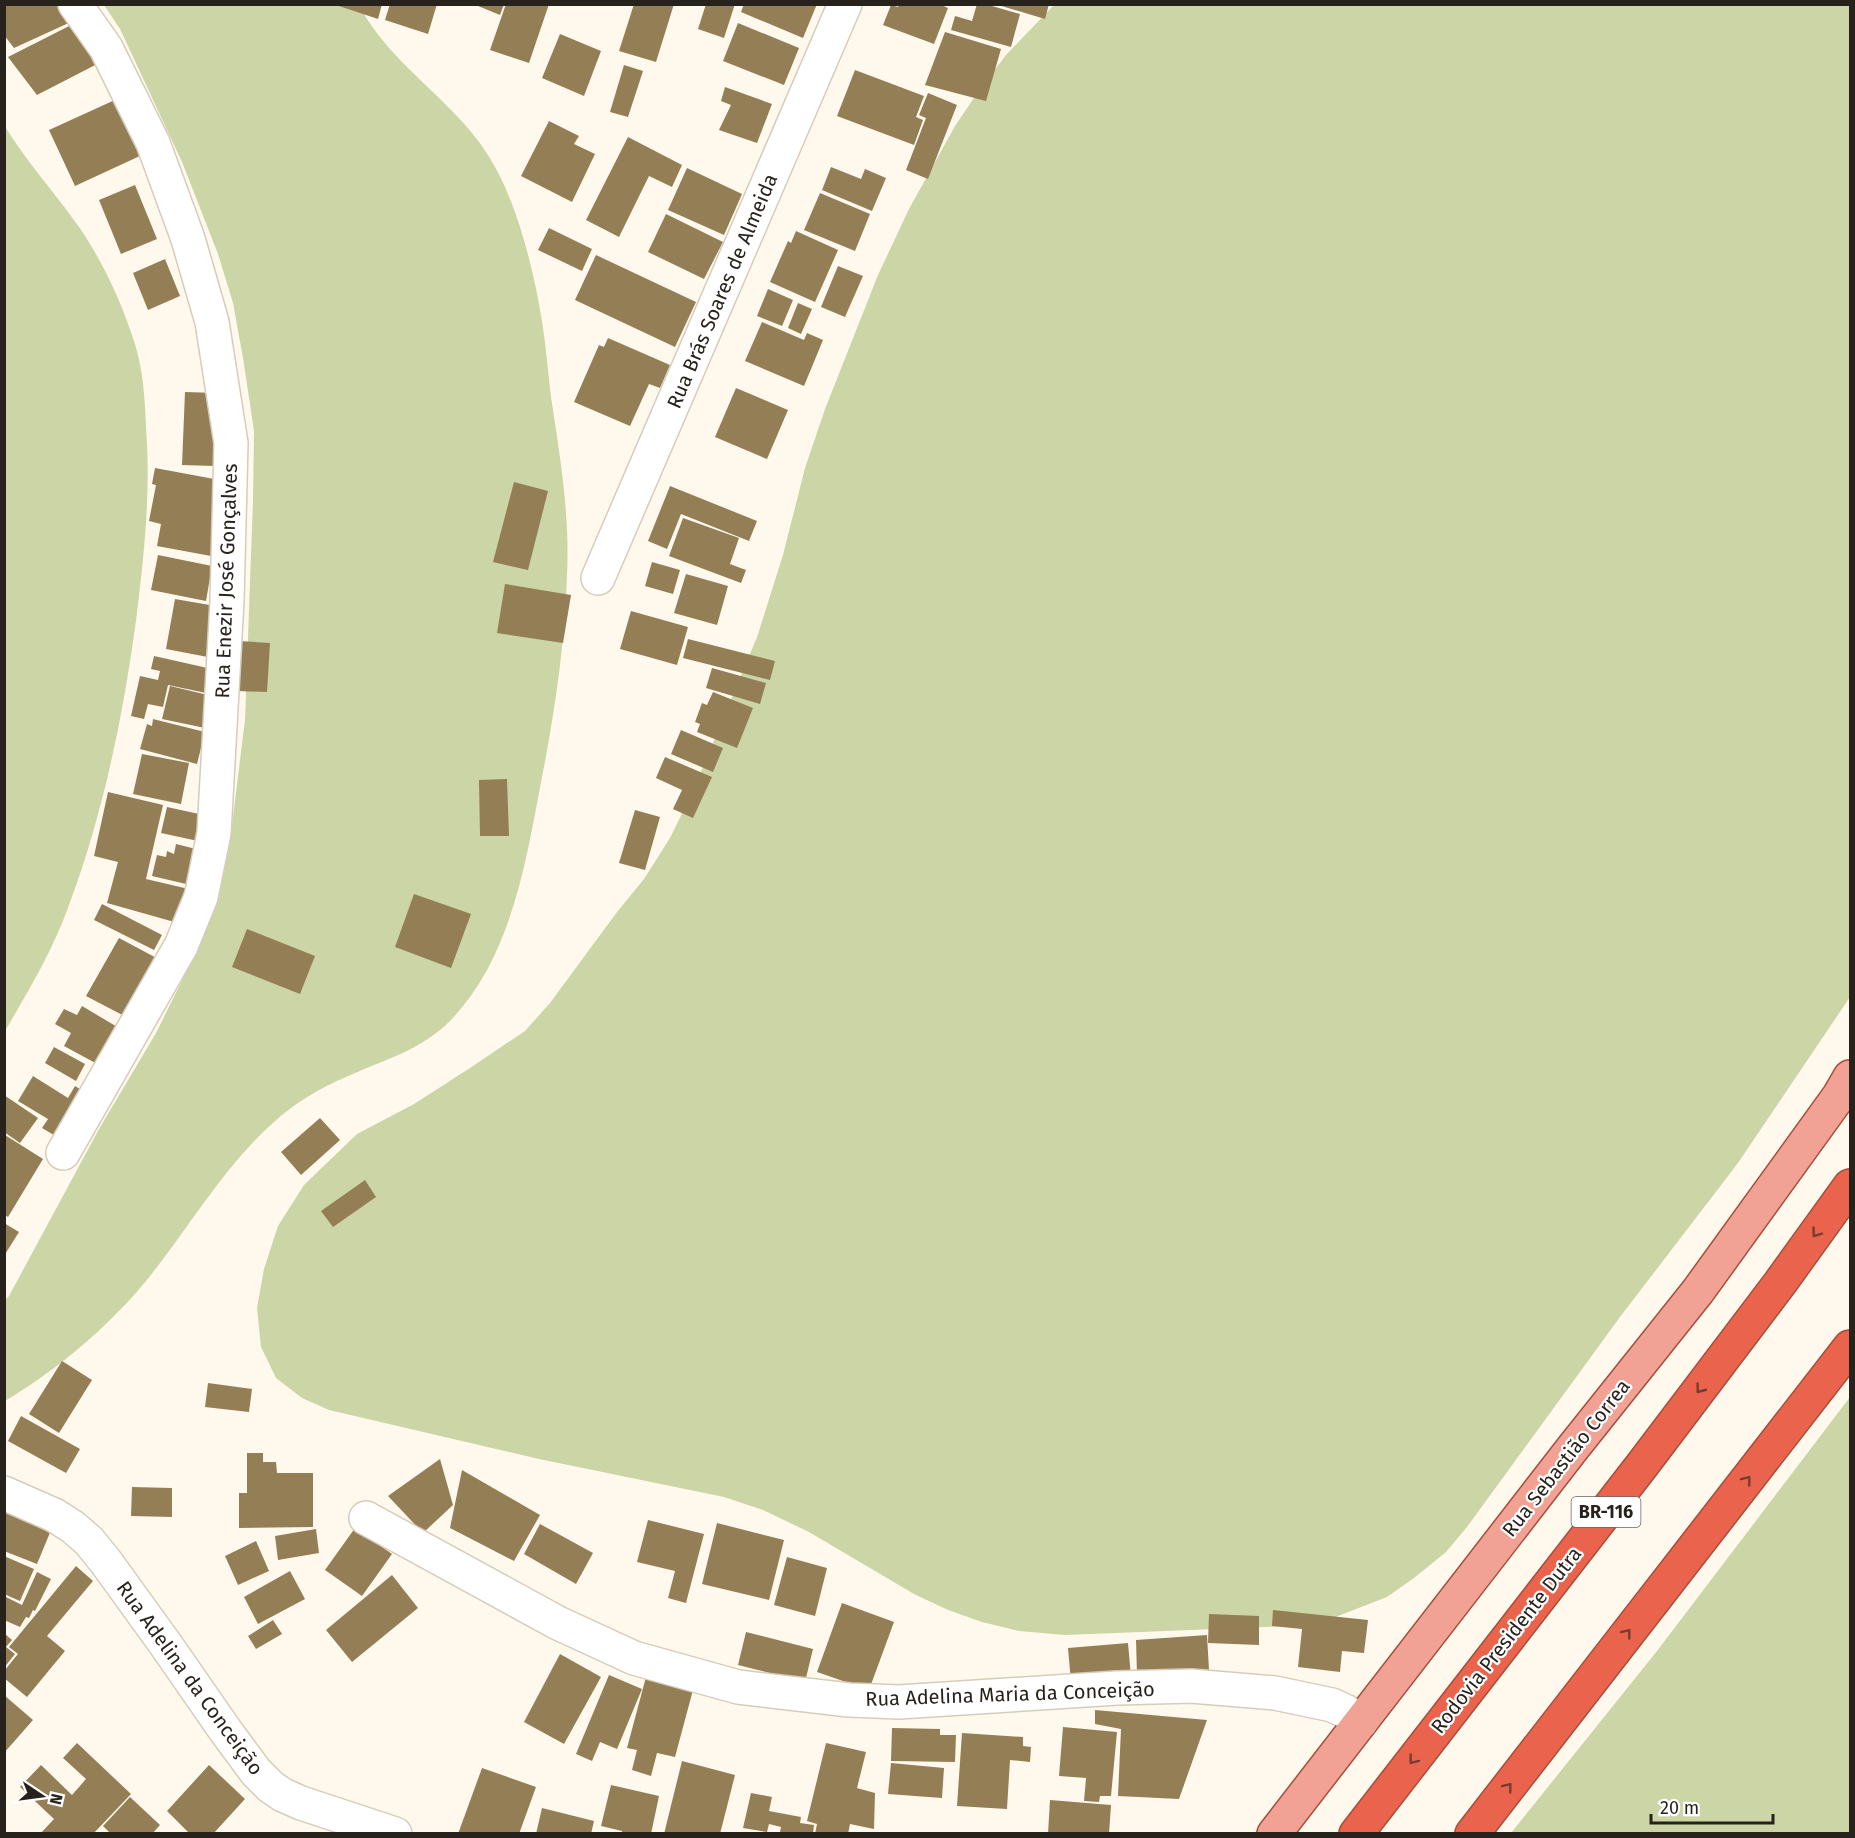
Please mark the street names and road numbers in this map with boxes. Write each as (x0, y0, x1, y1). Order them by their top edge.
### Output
street label: Rua Brás Soares de Almeida (662, 170, 782, 412)
street label: Rua Enezir José Gonçalves (210, 463, 243, 699)
street label: Rua Sebastião Correa (1497, 1375, 1635, 1541)
road number: BR-116 (1572, 1497, 1640, 1527)
street label: Rodovia Presidente Dutra (1426, 1542, 1586, 1738)
street label: Rua Adelina da Conceição (111, 1576, 268, 1780)
street label: Rua Adelina Maria da Conceição (865, 1677, 1155, 1712)

